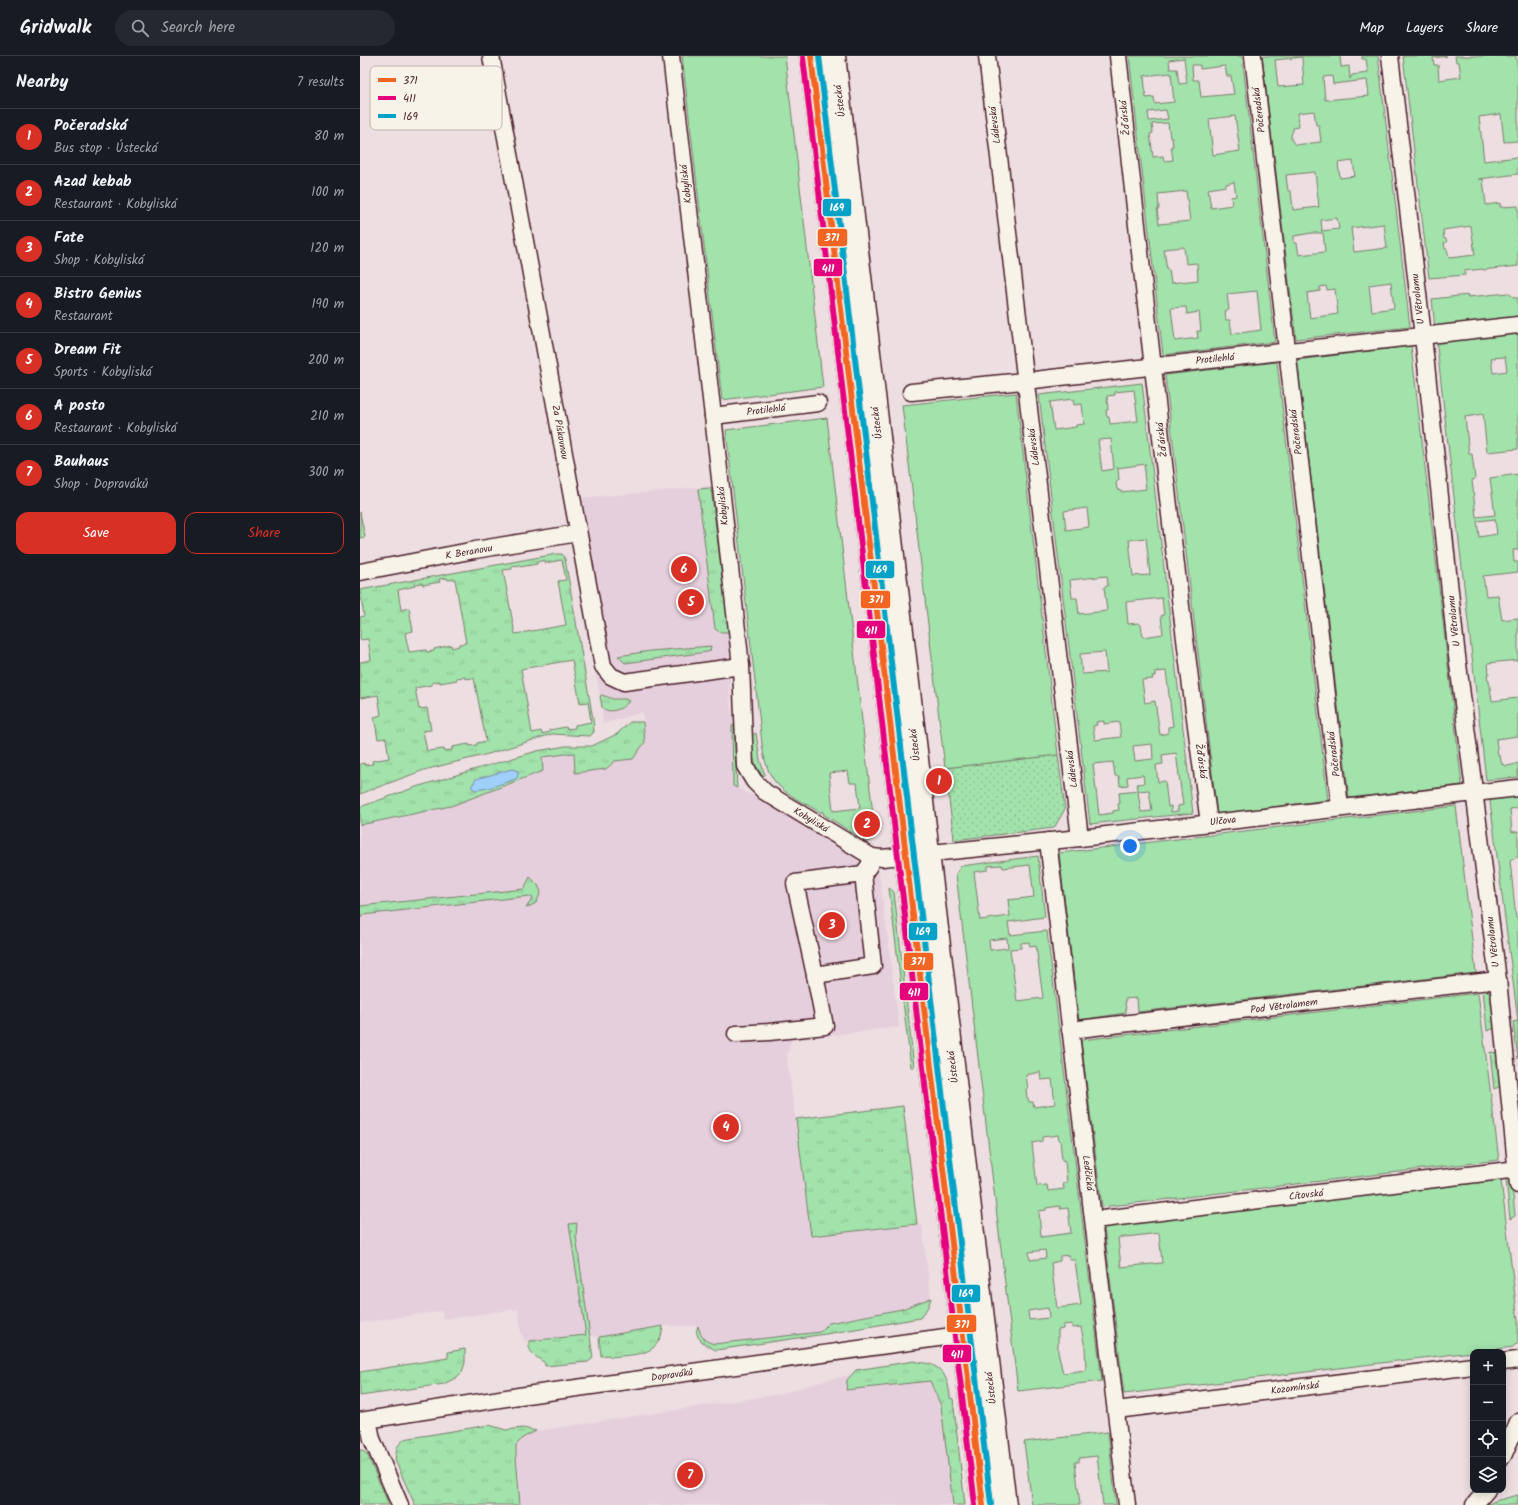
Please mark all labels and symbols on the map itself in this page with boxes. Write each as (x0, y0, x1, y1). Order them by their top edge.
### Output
legend (370, 66, 502, 130)
text: 371 (403, 72, 418, 90)
street label: Ústecká (830, 83, 850, 118)
street label: Počeradská (1248, 85, 1270, 134)
text: 411 (403, 90, 416, 108)
street label: Žďárská (1115, 98, 1135, 136)
street label: Ládevská (985, 104, 1005, 145)
text: 169 (403, 108, 419, 126)
street label: Kobyliská (676, 162, 696, 204)
line badge: 169 (822, 198, 852, 217)
text: 169 (830, 199, 845, 217)
line badge: 371 (817, 228, 848, 247)
text: 371 (824, 229, 840, 247)
line badge: 411 (813, 258, 843, 277)
text: 411 (822, 260, 835, 278)
street label: U Větrolamu (1407, 272, 1429, 325)
street label: Protilehlá (1195, 349, 1237, 369)
street label: Protilehlá (746, 400, 788, 420)
street label: Za Pískovnou (547, 403, 573, 461)
street label: Ústecká (867, 405, 887, 440)
street label: Počeradská (1285, 407, 1307, 456)
street label: Žďárská (1152, 420, 1172, 458)
street label: Ládevská (1024, 426, 1044, 467)
street label: Kobyliská (713, 485, 733, 526)
street label: K Beranovu (444, 540, 494, 564)
pin: 6 (671, 554, 697, 584)
line badge: 169 (865, 560, 895, 579)
text: 169 (873, 561, 888, 579)
pin: 5 (678, 587, 704, 617)
line badge: 371 (860, 590, 891, 609)
text: 371 (868, 591, 884, 609)
street label: U Větrolamu (1443, 594, 1465, 647)
line badge: 411 (856, 620, 886, 639)
text: 411 (865, 622, 878, 640)
street label: Ústecká (905, 727, 925, 762)
street label: Počeradská (1323, 729, 1345, 778)
street label: Žďárská (1191, 742, 1212, 781)
street label: Ládevská (1062, 748, 1082, 789)
pin: 1 (926, 766, 952, 796)
street label: Kobyliská (790, 803, 833, 838)
pin: 2 (854, 809, 880, 839)
street label: Ulčova (1209, 811, 1237, 831)
your location (1120, 836, 1140, 856)
pin: 3 (819, 910, 845, 940)
street label: U Větrolamu (1482, 915, 1504, 968)
line badge: 169 (908, 922, 938, 941)
text: 169 (916, 923, 931, 941)
line badge: 371 (903, 952, 934, 971)
text: 371 (910, 953, 926, 971)
line badge: 411 (899, 982, 929, 1001)
text: 411 (908, 984, 921, 1002)
street label: Pod Větrolamem (1249, 994, 1319, 1018)
street label: Ústecká (943, 1049, 963, 1084)
pin: 4 (713, 1112, 739, 1142)
street label: Ledčická (1078, 1154, 1098, 1193)
street label: Cítovská (1288, 1185, 1325, 1205)
line badge: 169 (951, 1284, 981, 1303)
text: 169 (959, 1285, 974, 1303)
line badge: 371 (946, 1314, 977, 1333)
text: 371 (954, 1316, 970, 1334)
line badge: 411 (942, 1344, 972, 1363)
text: 411 (951, 1346, 964, 1364)
street label: Dopraváků (650, 1364, 694, 1386)
street label: Ústecká (981, 1370, 1001, 1405)
street label: Kozomínská (1270, 1377, 1321, 1399)
pin: 7 (677, 1460, 703, 1490)

